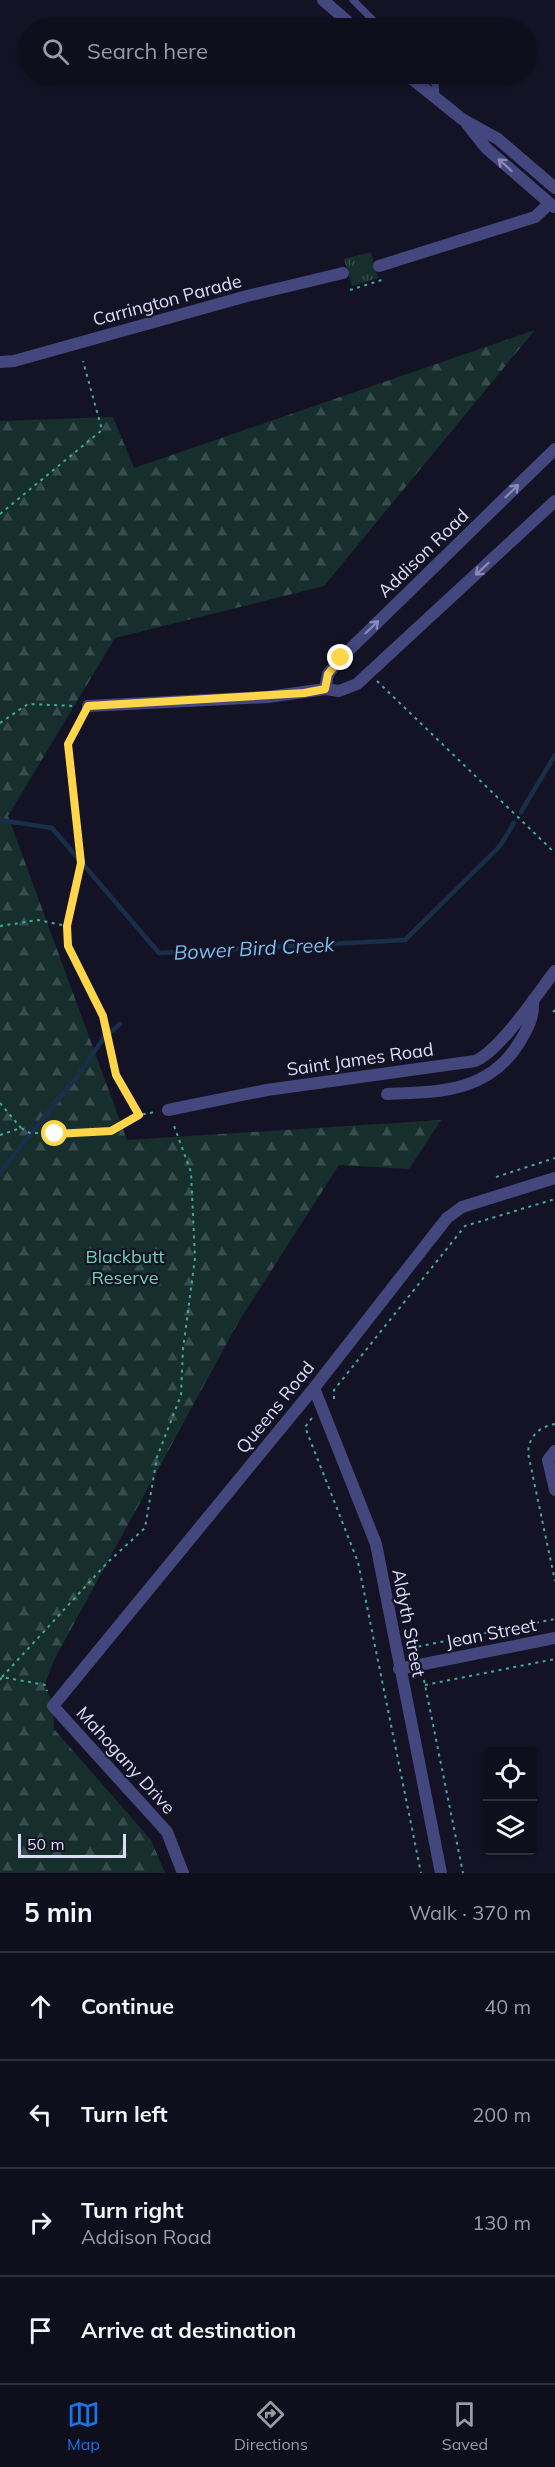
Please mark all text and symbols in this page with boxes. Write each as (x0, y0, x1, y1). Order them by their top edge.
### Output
search box (18, 18, 537, 84)
icon: search (39, 35, 72, 68)
text: Search here (87, 37, 208, 65)
one-way arrow (498, 158, 513, 172)
street label: Carrington Parade (90, 269, 244, 331)
one-way arrow (504, 484, 519, 498)
street label: Addison Road (373, 504, 473, 602)
one-way arrow (474, 562, 489, 576)
one-way arrow (365, 620, 380, 635)
route end (327, 644, 353, 670)
water label: Bower Bird Creek (173, 931, 336, 965)
street label: Saint James Road (285, 1037, 435, 1081)
route start (41, 1120, 67, 1146)
park label: Blackbutt Reserve (85, 1245, 165, 1289)
street label: Queens Road (231, 1356, 319, 1458)
street label: Aldyth Street (387, 1567, 431, 1679)
street label: Jean Street (444, 1613, 538, 1653)
street label: Mahogany Drive (72, 1701, 180, 1819)
map controls (483, 1747, 537, 1855)
button: locate (483, 1747, 537, 1801)
button: layers (483, 1801, 537, 1855)
scale bar (18, 1831, 126, 1858)
text: 50 m (27, 1834, 64, 1854)
text: 5 min (24, 1896, 93, 1929)
text: Walk · 370 m (409, 1900, 531, 1925)
icon: ahead (24, 1990, 57, 2023)
text: Continue (81, 1992, 174, 2020)
text: 40 m (484, 1994, 531, 2019)
icon: left (24, 2098, 57, 2131)
text: Turn left (81, 2100, 168, 2128)
text: 200 m (472, 2102, 531, 2127)
text: Turn right (81, 2196, 184, 2224)
icon: right (24, 2206, 57, 2239)
text: 130 m (472, 2210, 531, 2235)
text: Addison Road (81, 2224, 212, 2249)
icon: arrive (24, 2314, 57, 2347)
text: Arrive at destination (81, 2316, 296, 2344)
tab: Map (67, 2398, 100, 2454)
tab: Directions (234, 2398, 308, 2454)
tab: Saved (442, 2398, 488, 2454)

